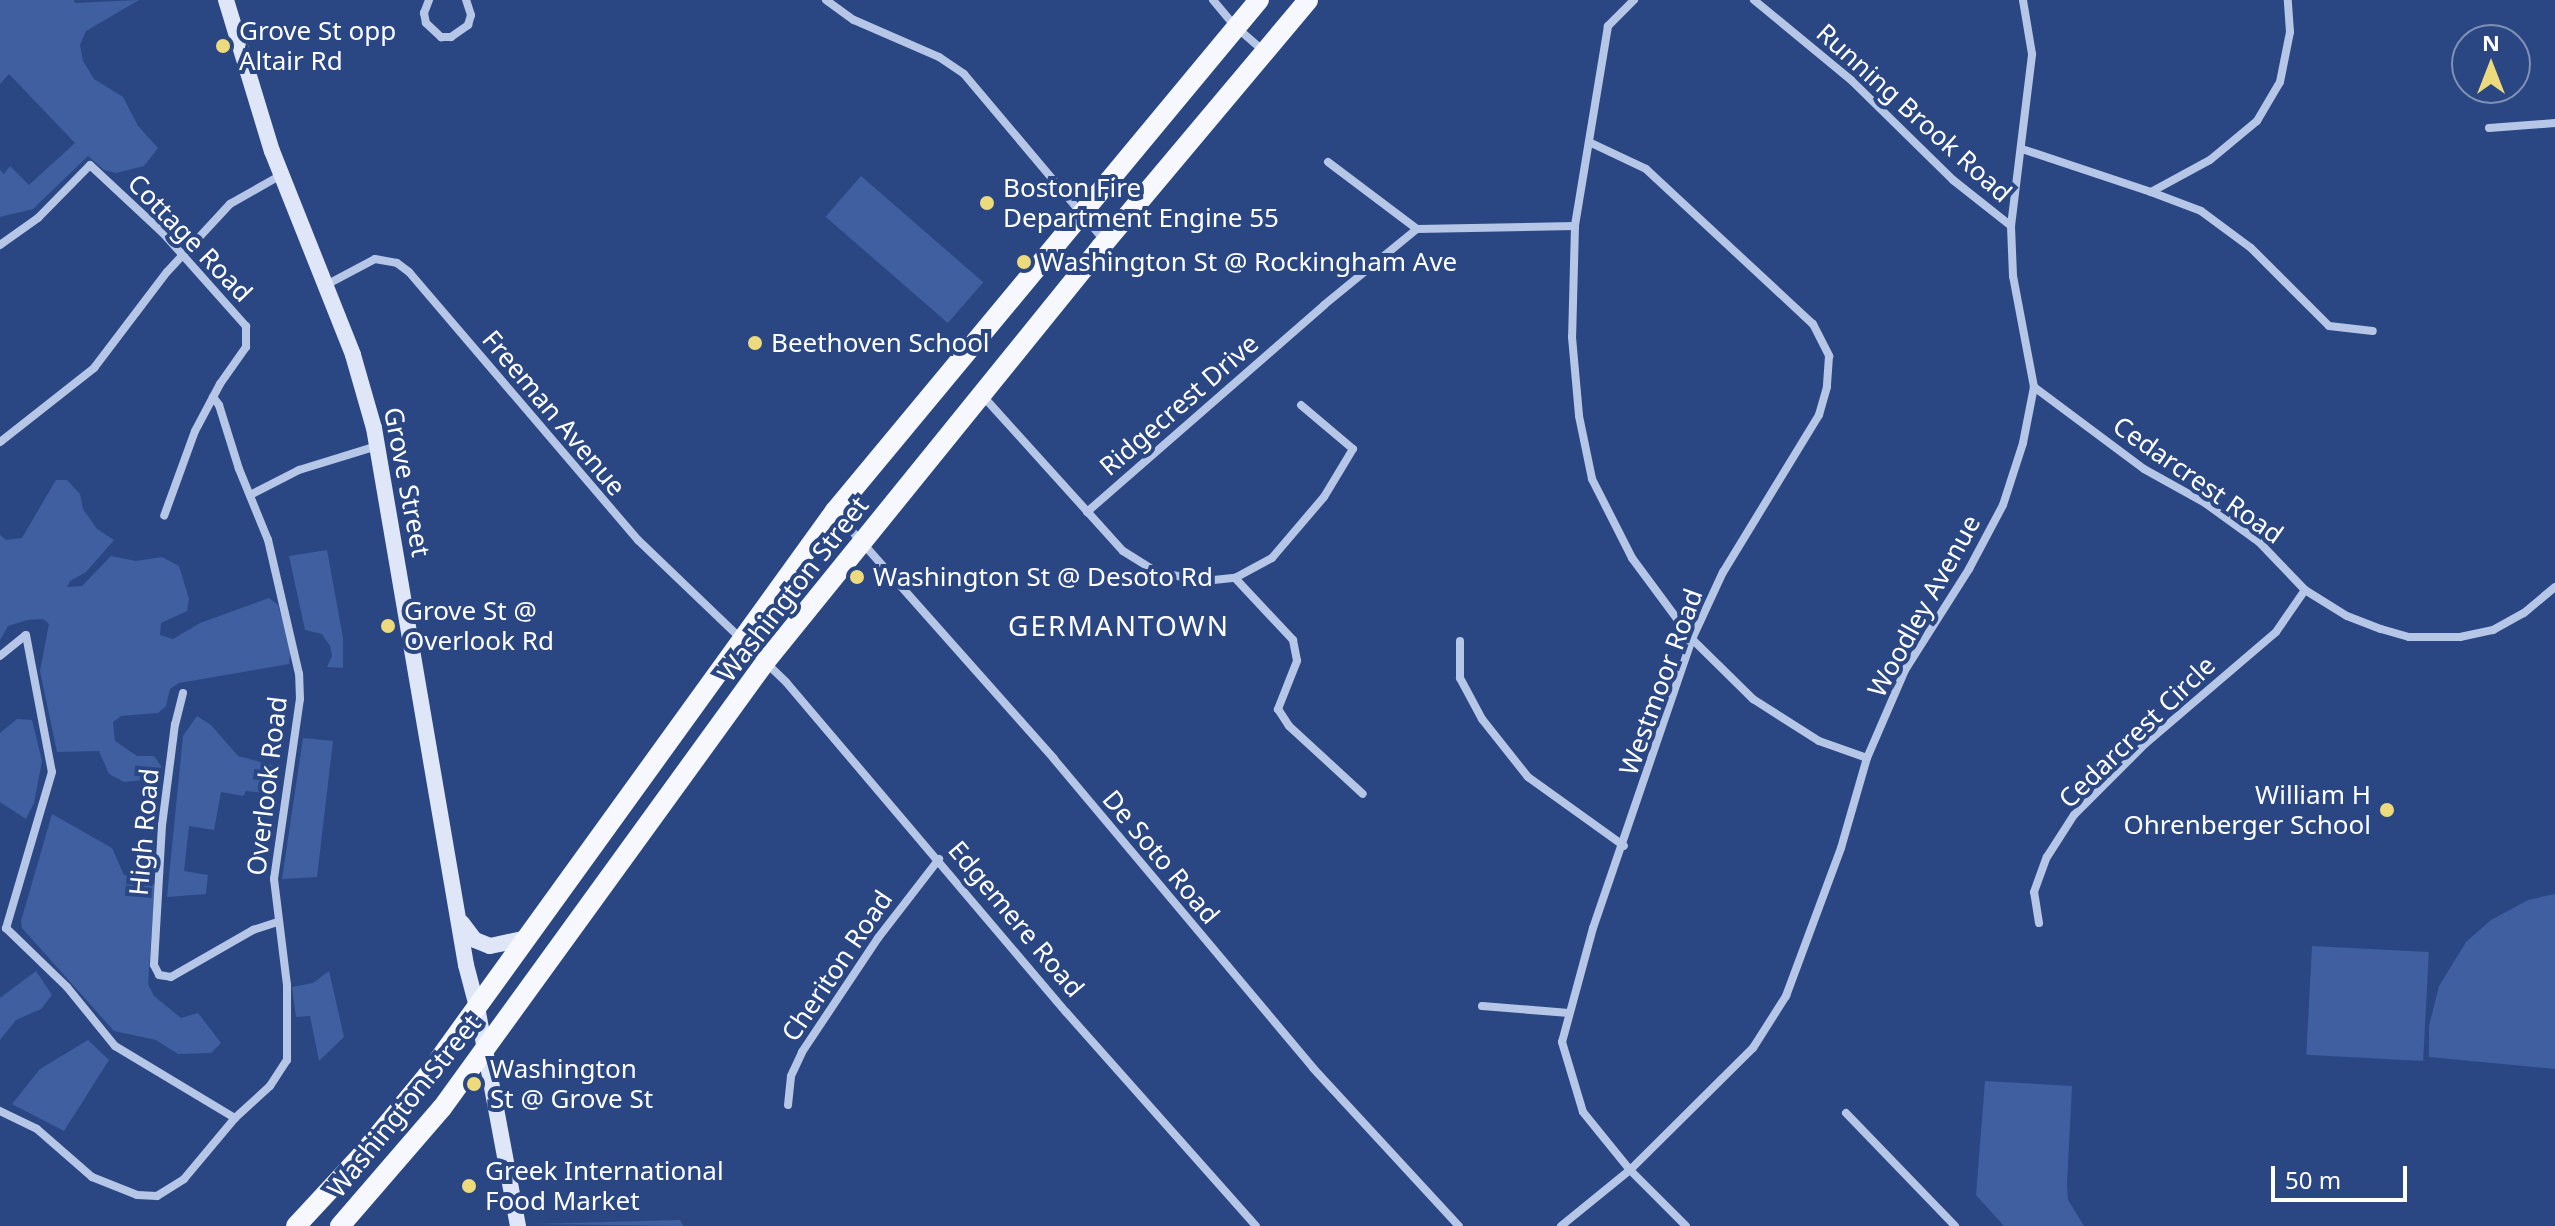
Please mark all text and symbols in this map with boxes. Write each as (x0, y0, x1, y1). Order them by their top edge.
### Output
place label: Grove St opp Altair Rd (239, 15, 396, 76)
street label: Running Brook Road (1810, 17, 2018, 209)
north arrow (2451, 24, 2531, 104)
text: N (2482, 27, 2500, 57)
marker: Grove St opp Altair Rd (214, 37, 232, 55)
street label: Cottage Road (121, 168, 259, 308)
place label: Boston Fire Department Engine 55 (1003, 172, 1279, 234)
marker: Boston Fire Department Engine 55 (978, 194, 996, 212)
place label: Washington St @ Rockingham Ave (1040, 246, 1457, 278)
marker: Washington St @ Rockingham Ave (1015, 253, 1033, 271)
street label: Freeman Avenue (476, 324, 632, 502)
place label: Beethoven School (771, 327, 990, 359)
street label: Ridgecrest Drive (1093, 328, 1265, 482)
marker: Beethoven School (746, 334, 764, 352)
street label: Grove Street (377, 405, 437, 559)
street label: Cedarcrest Road (2107, 410, 2289, 550)
street label: Washington Street (711, 490, 875, 688)
street label: Woodley Avenue (1861, 510, 1987, 702)
place label: Washington St @ Desoto Rd (873, 561, 1213, 593)
marker: Washington St @ Desoto Rd (848, 568, 866, 586)
street label: Westmoor Road (1613, 585, 1709, 779)
place label: Grove St @ Overlook Rd (404, 595, 554, 656)
district label: GERMANTOWN (1008, 608, 1230, 642)
marker: Grove St @ Overlook Rd (379, 617, 397, 635)
street label: Cedarcrest Circle (2052, 650, 2222, 814)
street label: Overlook Road (241, 695, 293, 877)
street label: High Road (123, 767, 165, 897)
place label: William H Ohrenberger School (2123, 779, 2371, 840)
street label: De Soto Road (1096, 784, 1226, 930)
marker: William H Ohrenberger School (2378, 801, 2396, 819)
street label: Edgemere Road (942, 835, 1090, 1003)
street label: Cheriton Road (775, 885, 899, 1047)
street label: Washington Street (321, 1008, 487, 1204)
place label: Washington St @ Grove St (490, 1053, 653, 1114)
marker: Washington St @ Grove St (465, 1075, 483, 1093)
scale bar (2275, 1150, 2411, 1200)
place label: Greek International Food Market (485, 1155, 724, 1216)
text: 50 m (2285, 1163, 2341, 1196)
marker: Greek International Food Market (460, 1177, 478, 1195)

